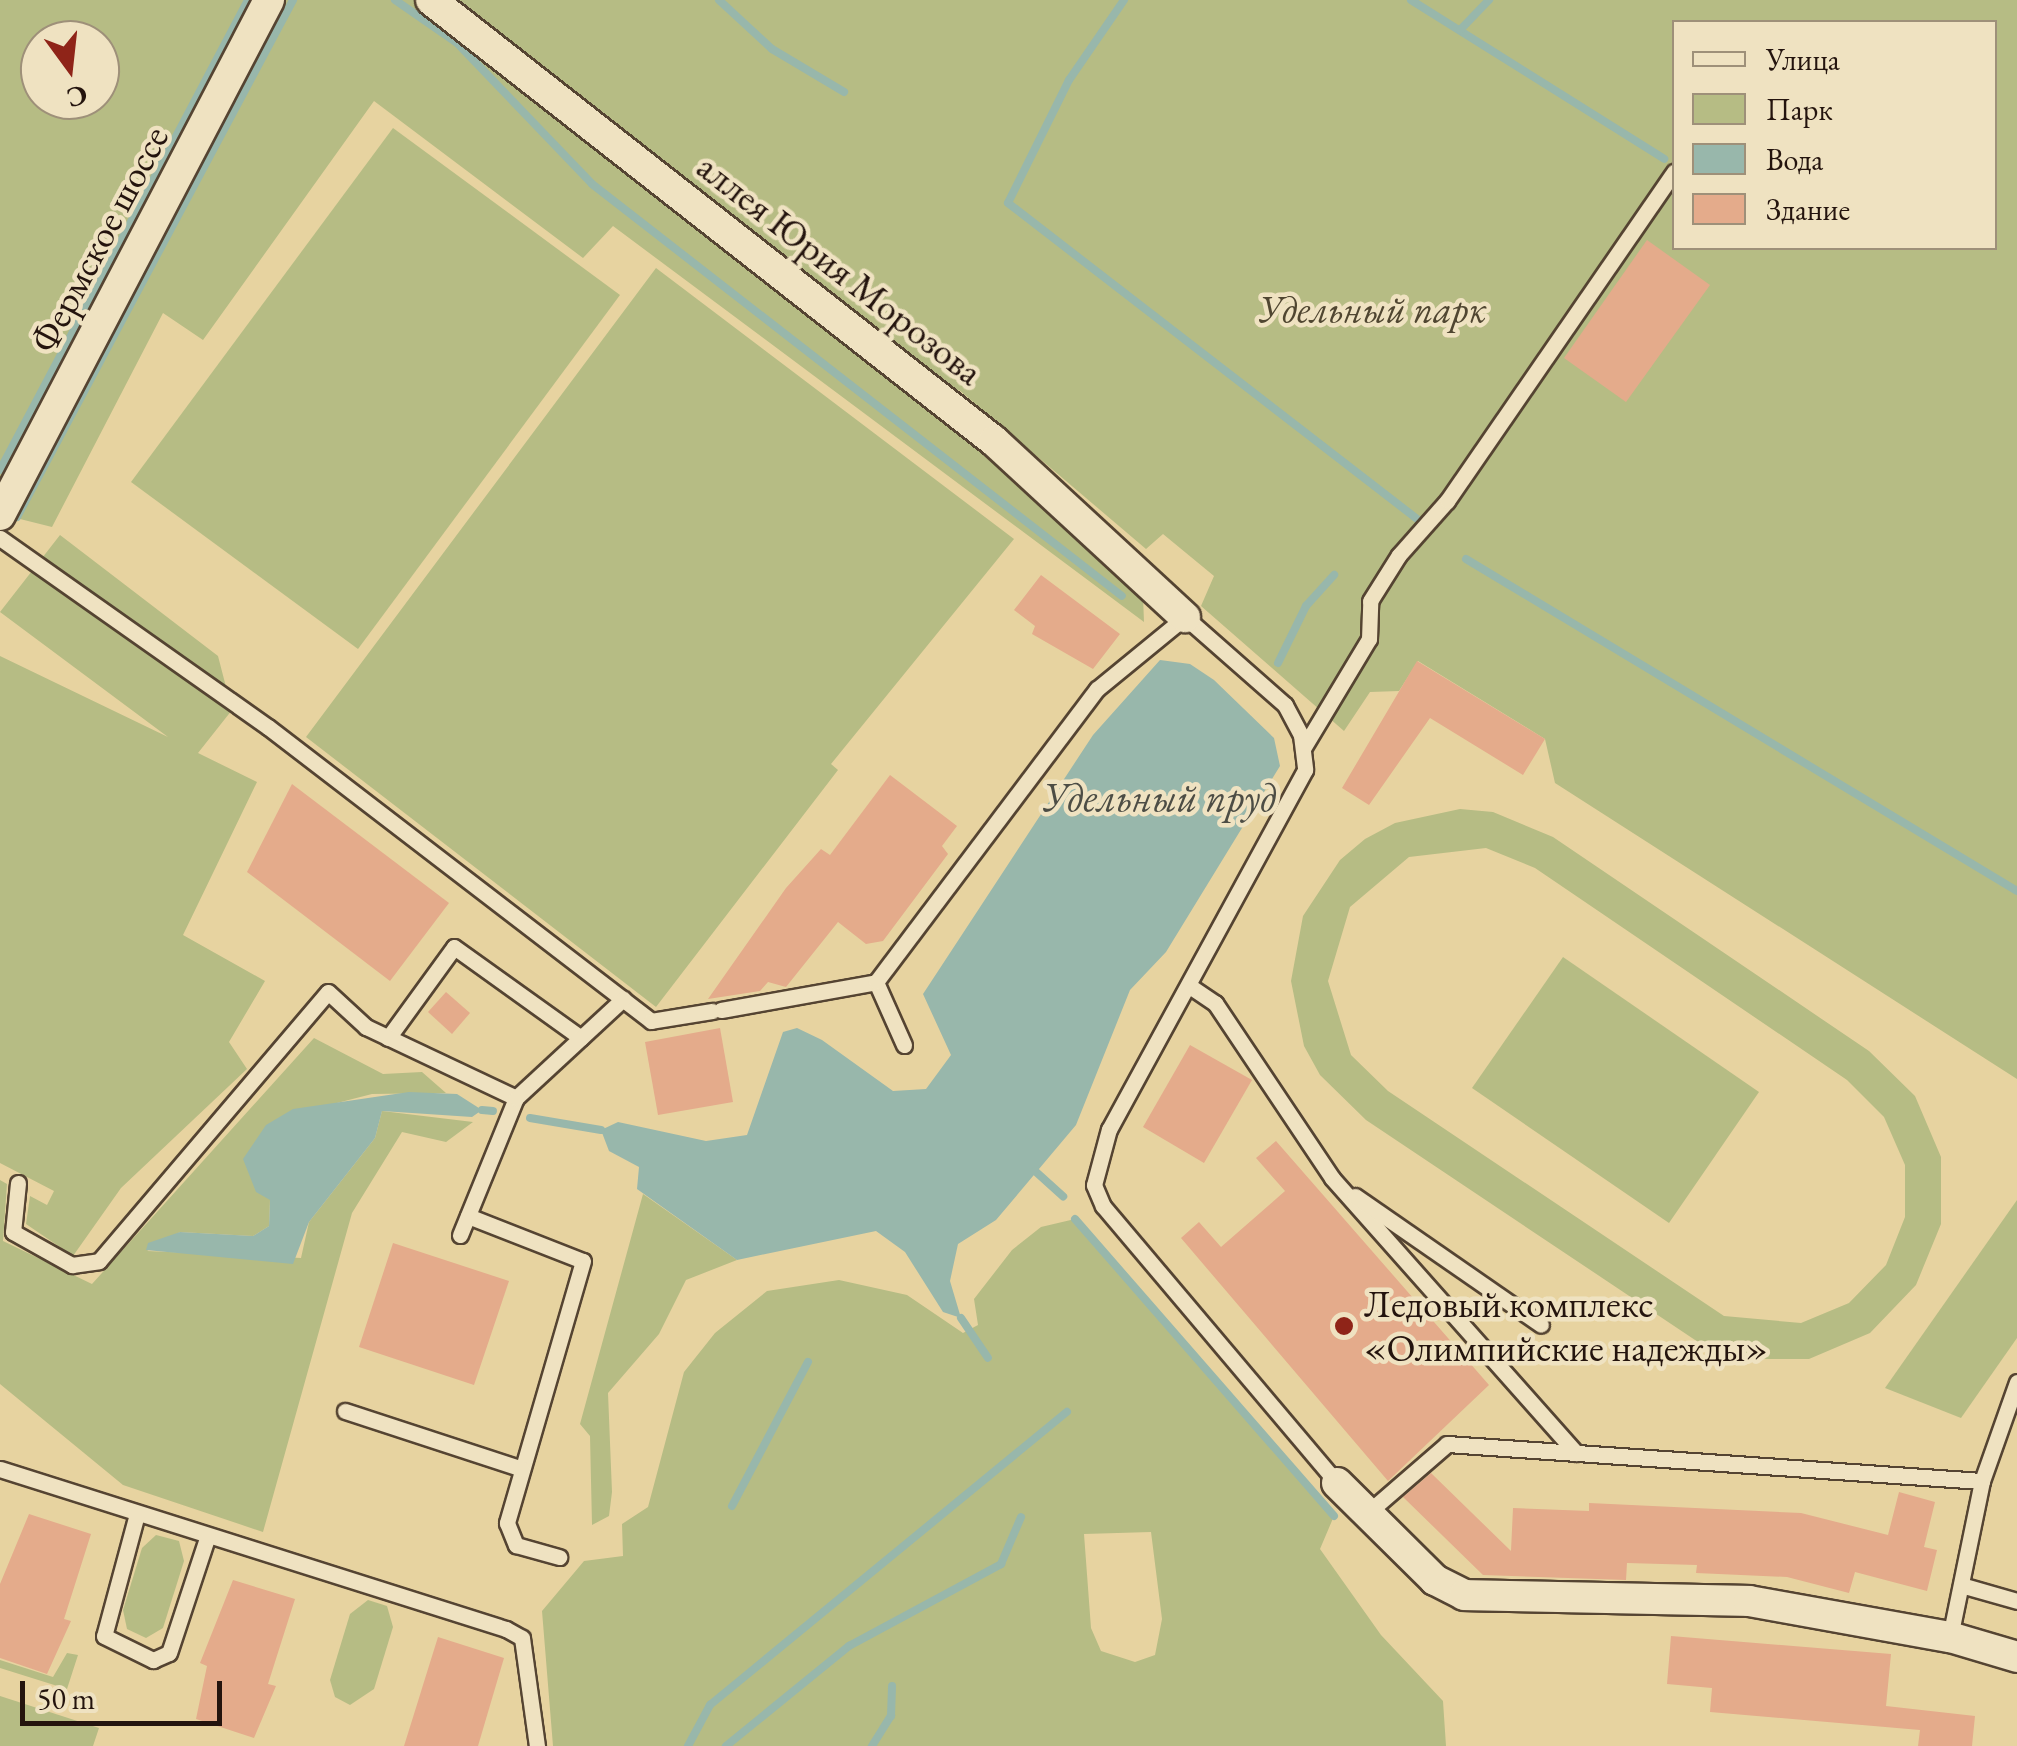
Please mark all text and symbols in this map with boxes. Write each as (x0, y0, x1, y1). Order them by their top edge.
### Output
north arrow (20, 20, 120, 120)
legend (1672, 20, 1997, 250)
text: Улица (1766, 40, 1840, 79)
text: С (63, 77, 92, 117)
text: Парк (1766, 90, 1833, 129)
street label: Фермское шоссе (20, 118, 178, 360)
text: Вода (1766, 140, 1823, 179)
street label: аллея Юрия Морозова (688, 143, 992, 395)
text: Здание (1766, 190, 1850, 229)
park label: Удельный парк (1258, 286, 1486, 332)
water label: Удельный пруд (1042, 773, 1276, 821)
place label: Ледовый комплекс «Олимпийские надежды» (1364, 1281, 1768, 1370)
marker: Ледовый комплекс «Олимпийские надежды» (1333, 1315, 1355, 1337)
scale bar (25, 1661, 228, 1723)
text: 50 m (37, 1679, 95, 1718)

